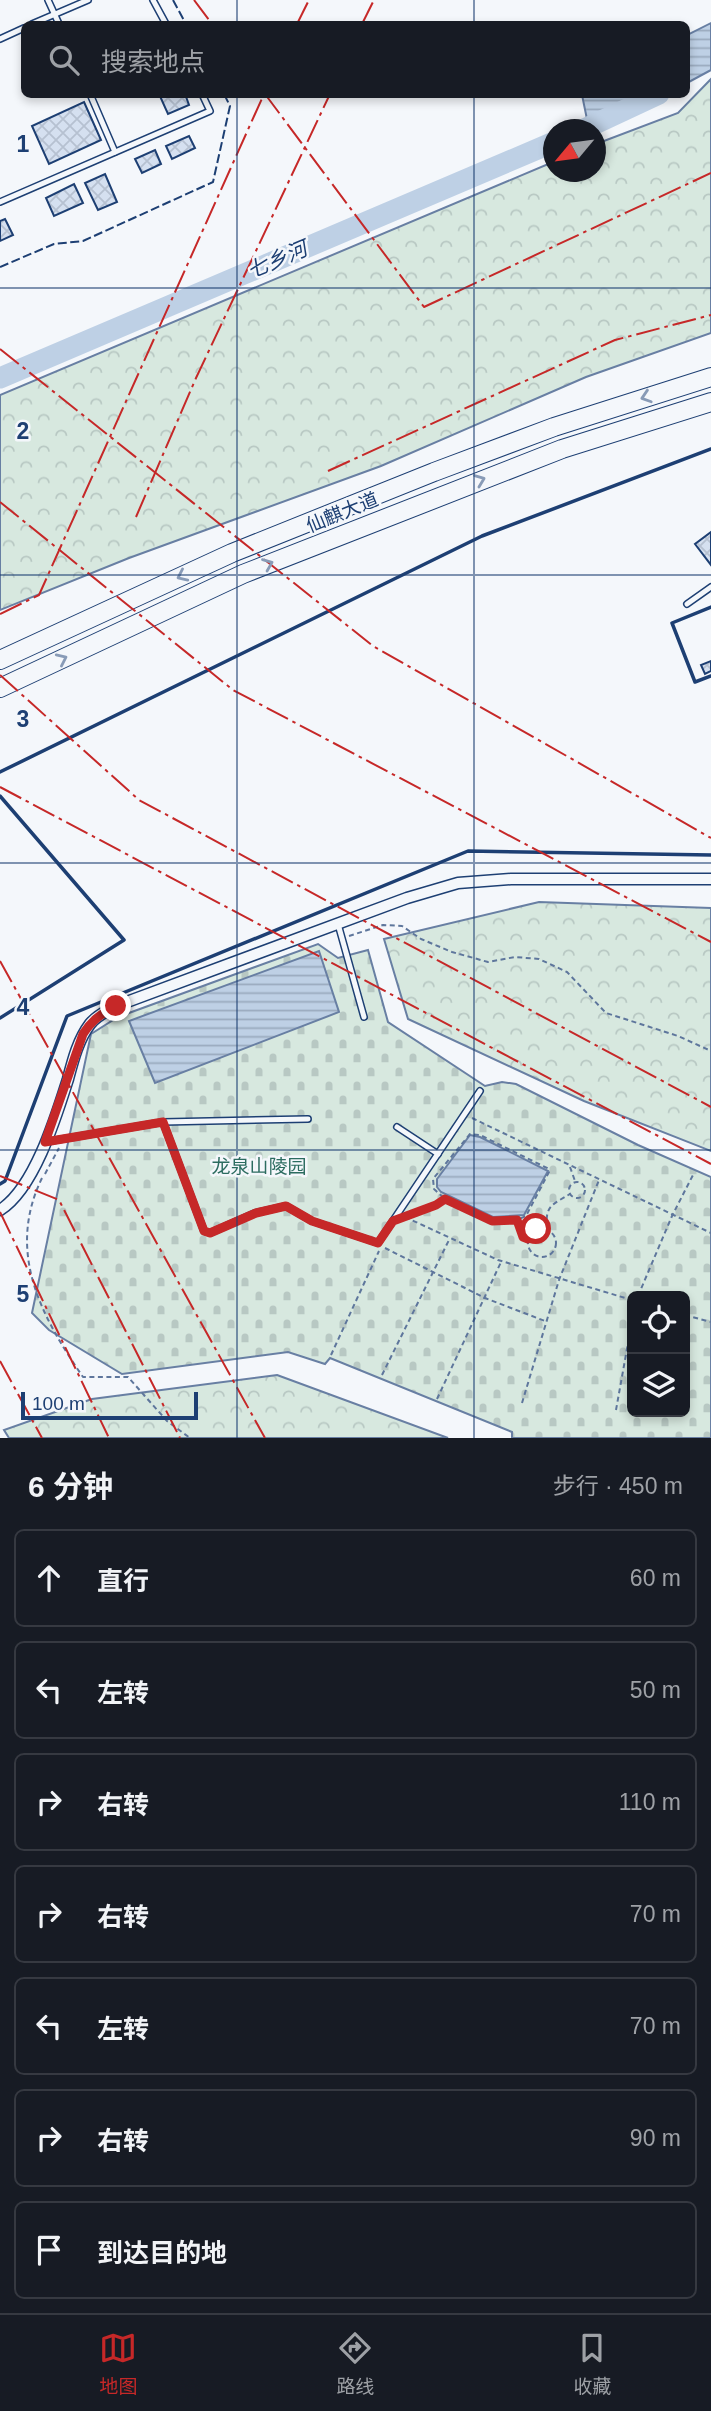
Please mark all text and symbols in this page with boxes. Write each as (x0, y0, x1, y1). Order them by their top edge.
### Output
search box (21, 21, 690, 98)
icon: search (45, 41, 83, 79)
text: 搜索地点 (101, 47, 205, 77)
north arrow (543, 119, 606, 182)
text: 1 (17, 131, 30, 157)
water label: 七乡河 (243, 235, 314, 282)
one-way arrow (640, 389, 652, 403)
text: 2 (17, 418, 29, 444)
one-way arrow (473, 475, 485, 489)
street label: 仙麒大道 (303, 488, 381, 536)
one-way arrow (261, 558, 274, 572)
one-way arrow (177, 568, 189, 582)
one-way arrow (55, 653, 67, 667)
text: 3 (17, 706, 29, 732)
route end (100, 990, 131, 1021)
text: 4 (17, 994, 30, 1020)
park label: 龙泉山陵园 (211, 1156, 307, 1177)
route start (520, 1213, 551, 1244)
text: 5 (17, 1281, 30, 1307)
map controls (627, 1291, 690, 1417)
button: locate (627, 1291, 690, 1354)
button: layers (627, 1354, 690, 1417)
scale bar (21, 1389, 198, 1421)
text: 100 m (32, 1393, 85, 1414)
text: 6 分钟 (28, 1470, 113, 1503)
text: 步行 · 450 m (553, 1473, 683, 1499)
icon: ahead (30, 1559, 68, 1597)
text: 60 m (630, 1565, 681, 1591)
text: 直行 (97, 1566, 149, 1596)
icon: left (30, 1671, 68, 1709)
text: 50 m (630, 1677, 681, 1703)
text: 左转 (97, 1678, 149, 1708)
icon: right (30, 1783, 68, 1821)
text: 110 m (619, 1789, 681, 1815)
text: 右转 (97, 1790, 149, 1820)
icon: right (30, 1895, 68, 1933)
text: 70 m (630, 1901, 681, 1927)
text: 右转 (97, 1902, 149, 1932)
icon: left (30, 2007, 68, 2045)
text: 70 m (630, 2013, 681, 2039)
text: 左转 (97, 2014, 149, 2044)
icon: right (30, 2119, 68, 2157)
text: 90 m (630, 2125, 681, 2151)
text: 右转 (97, 2126, 149, 2156)
icon: arrive (30, 2231, 68, 2269)
text: 到达目的地 (97, 2238, 227, 2268)
tab: 地图 (99, 2329, 138, 2398)
tab: 路线 (336, 2329, 375, 2398)
tab: 收藏 (573, 2329, 612, 2398)

